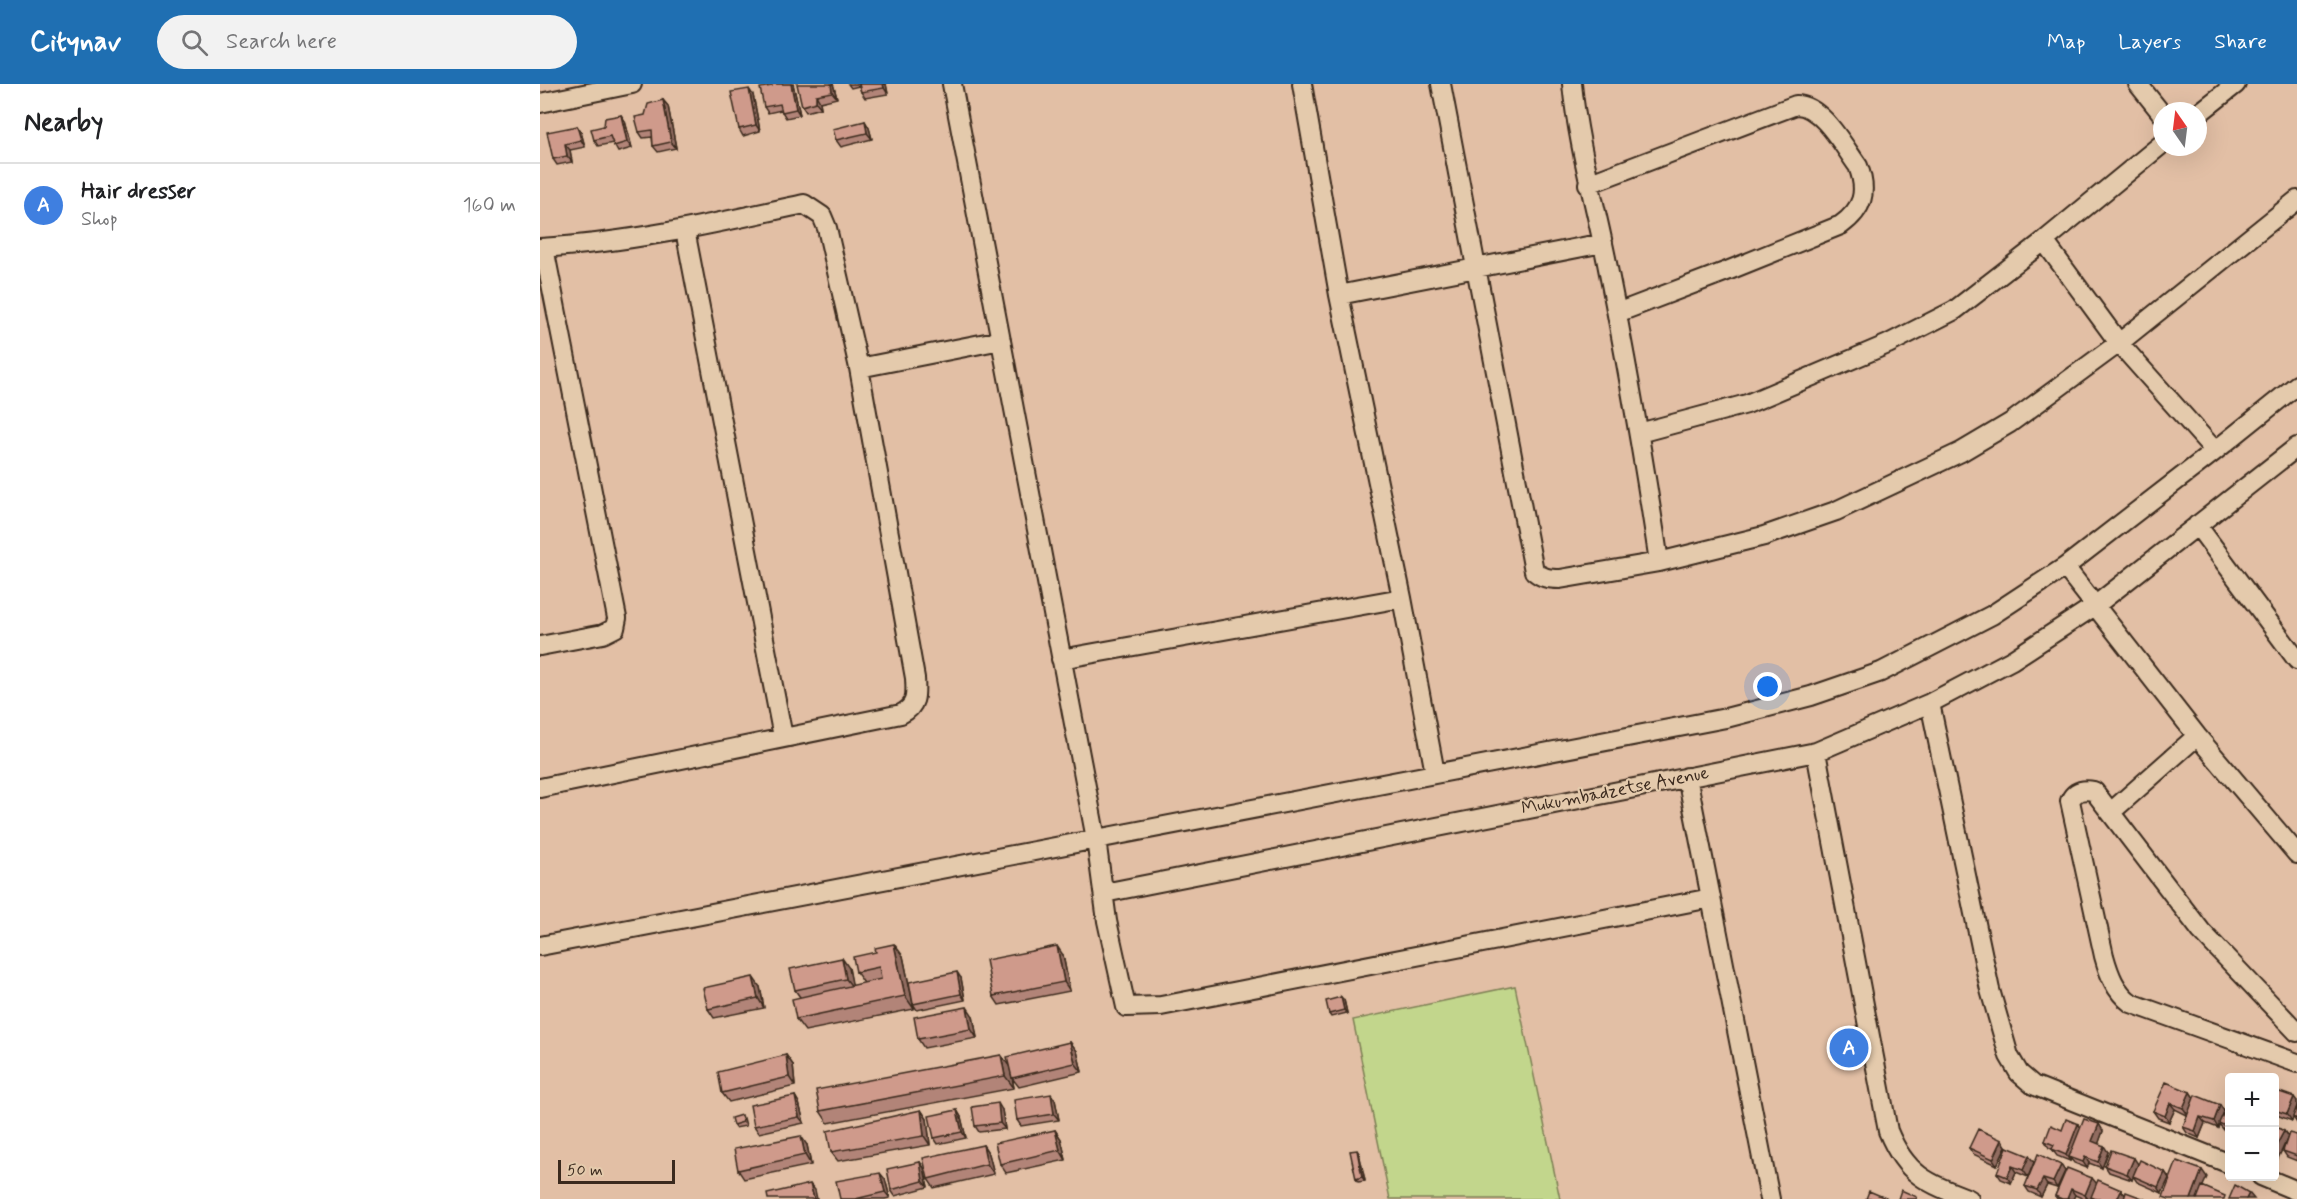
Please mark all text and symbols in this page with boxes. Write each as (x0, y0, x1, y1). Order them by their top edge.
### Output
search box (157, 15, 577, 69)
text: Citynav (30, 24, 121, 61)
icon: search (178, 26, 211, 59)
text: Search here (226, 28, 337, 56)
text: Map (2047, 28, 2085, 56)
text: Layers (2118, 28, 2181, 56)
text: Share (2214, 28, 2267, 56)
north arrow (2153, 102, 2207, 156)
text: Nearby (24, 106, 103, 140)
text: Hair dresser (81, 178, 196, 206)
text: A (37, 192, 50, 219)
text: 160 m (463, 192, 516, 219)
text: Shop (81, 206, 118, 233)
your location (1753, 672, 1782, 701)
street label: Mukumbadzetse Avenue (1519, 761, 1711, 821)
pin: A (1830, 1026, 1868, 1070)
map controls (2225, 1073, 2279, 1181)
button: + (2225, 1073, 2279, 1127)
button: − (2225, 1127, 2279, 1181)
scale bar (558, 1157, 675, 1184)
text: 50 m (567, 1160, 603, 1181)

